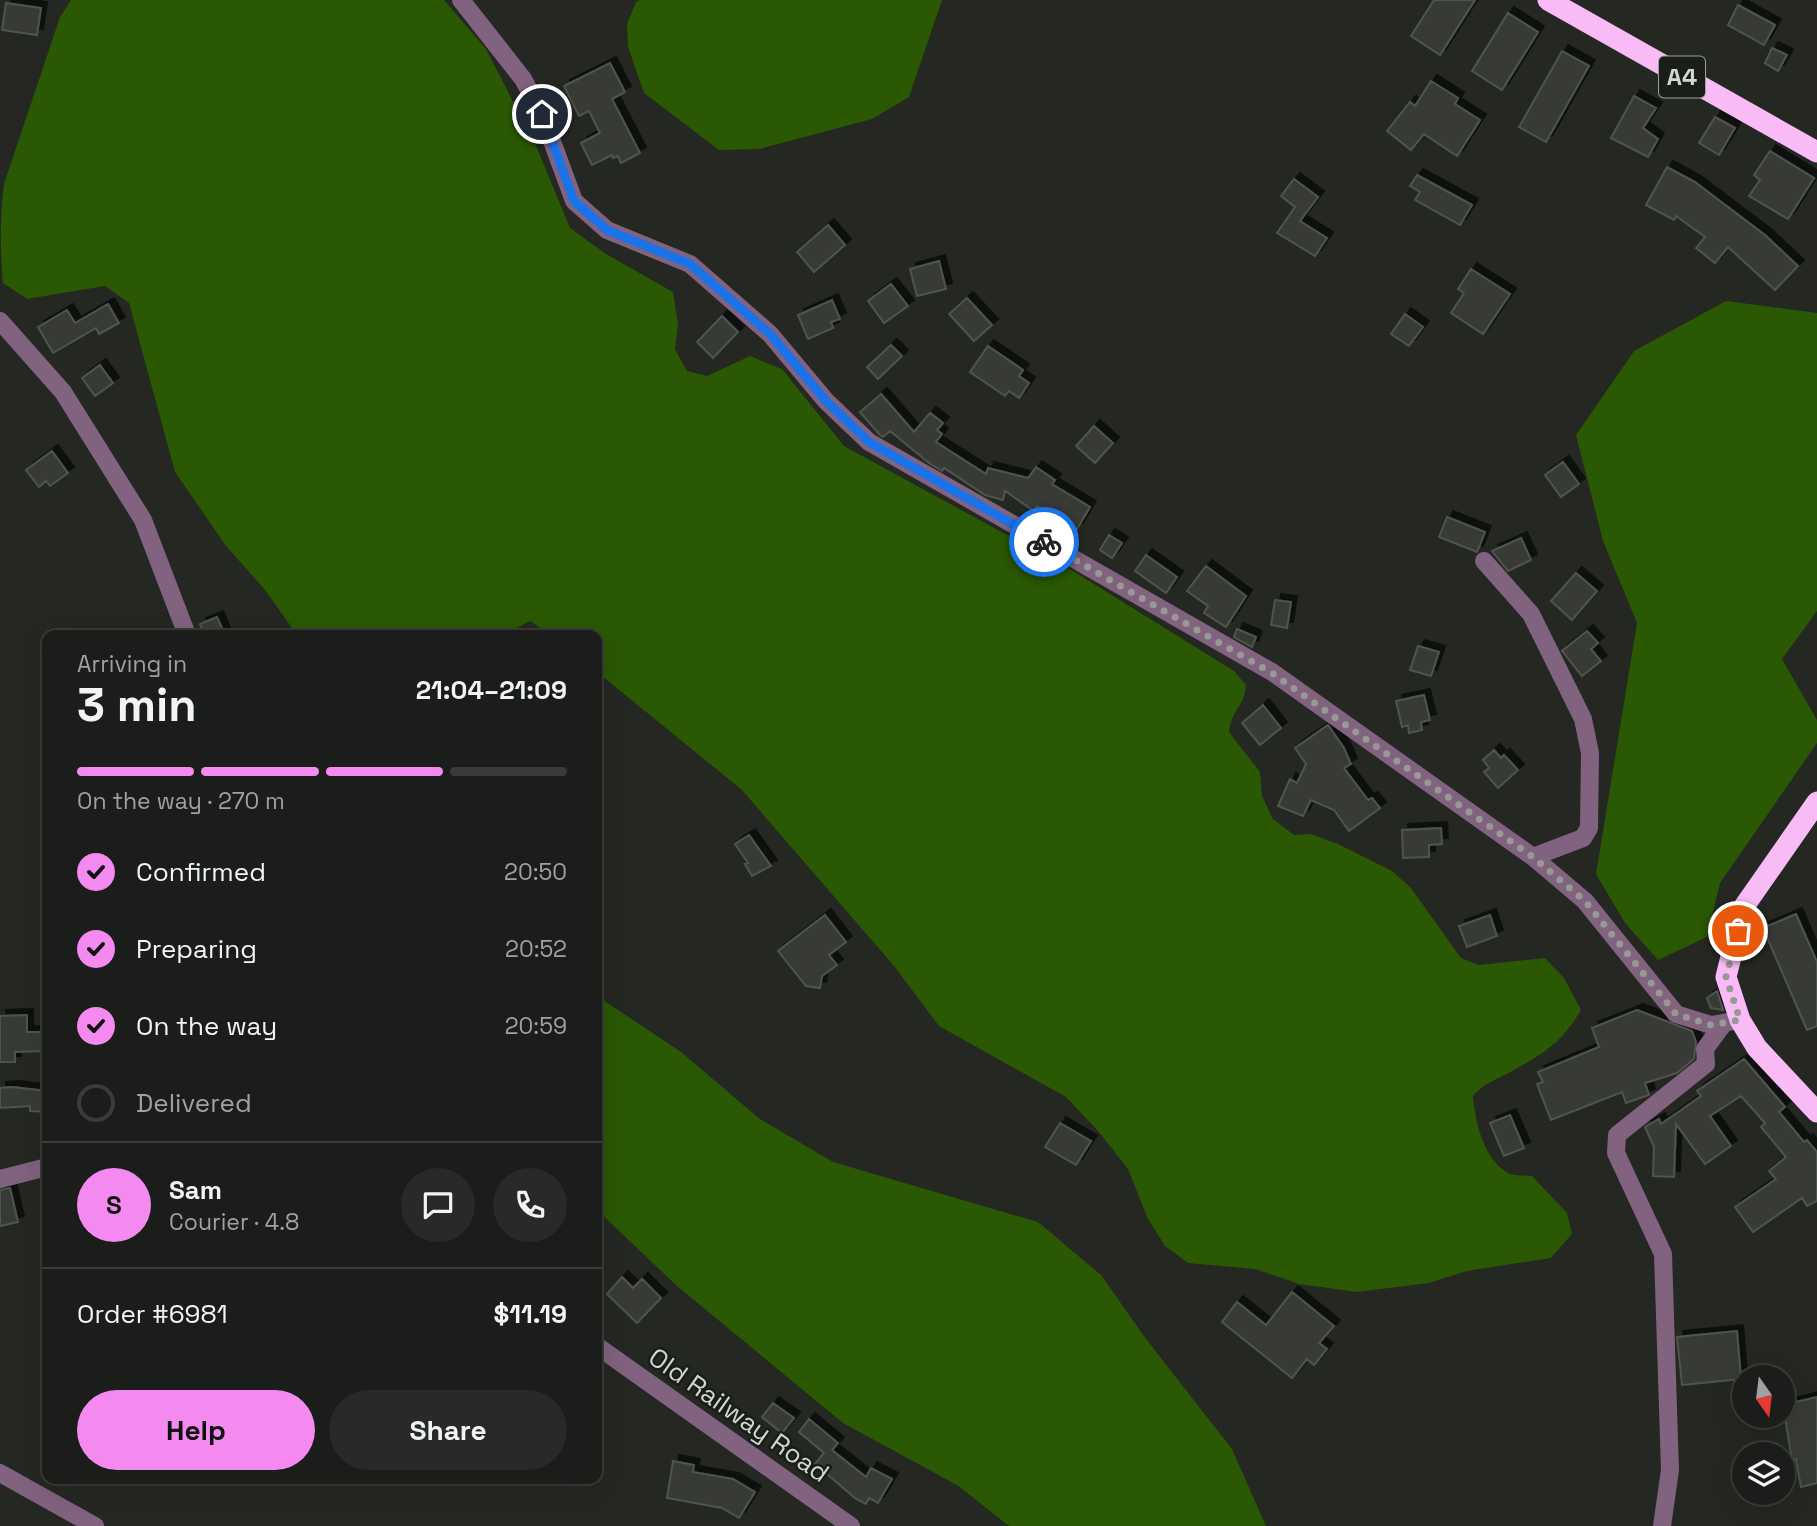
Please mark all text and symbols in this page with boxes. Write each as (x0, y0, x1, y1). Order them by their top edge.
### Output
road number: A4 (1659, 56, 1705, 98)
pin (512, 84, 572, 144)
icon: home (523, 95, 561, 133)
courier (1009, 507, 1079, 577)
icon: bike (1025, 523, 1063, 561)
text: Arriving in (77, 649, 187, 679)
text: 21:04–21:09 (416, 673, 567, 707)
text: 3 min (77, 676, 197, 734)
text: On the way · 270 m (77, 786, 285, 816)
icon: check (77, 853, 115, 891)
text: Confirmed (136, 855, 266, 889)
text: 20:50 (504, 857, 567, 887)
pin (1708, 901, 1768, 961)
icon: bag (1719, 912, 1757, 950)
icon: check (77, 930, 115, 968)
text: Preparing (136, 932, 257, 966)
text: 20:52 (505, 934, 567, 964)
icon: check (77, 1007, 115, 1045)
text: On the way (136, 1009, 277, 1043)
text: 20:59 (505, 1011, 567, 1041)
text: Delivered (136, 1086, 252, 1120)
button: chat (401, 1168, 475, 1242)
button: phone (493, 1168, 567, 1242)
text: Sam (169, 1173, 222, 1207)
text: S (106, 1188, 122, 1222)
text: Courier · 4.8 (169, 1207, 299, 1237)
text: Order #6981 (77, 1297, 228, 1331)
text: $11.19 (494, 1297, 567, 1331)
street label: Old Railway Road (642, 1340, 836, 1490)
north arrow (1732, 1365, 1796, 1428)
map controls (1732, 1365, 1795, 1505)
button: Help (77, 1390, 315, 1470)
button: Share (329, 1390, 567, 1470)
button: layers (1732, 1442, 1795, 1505)

